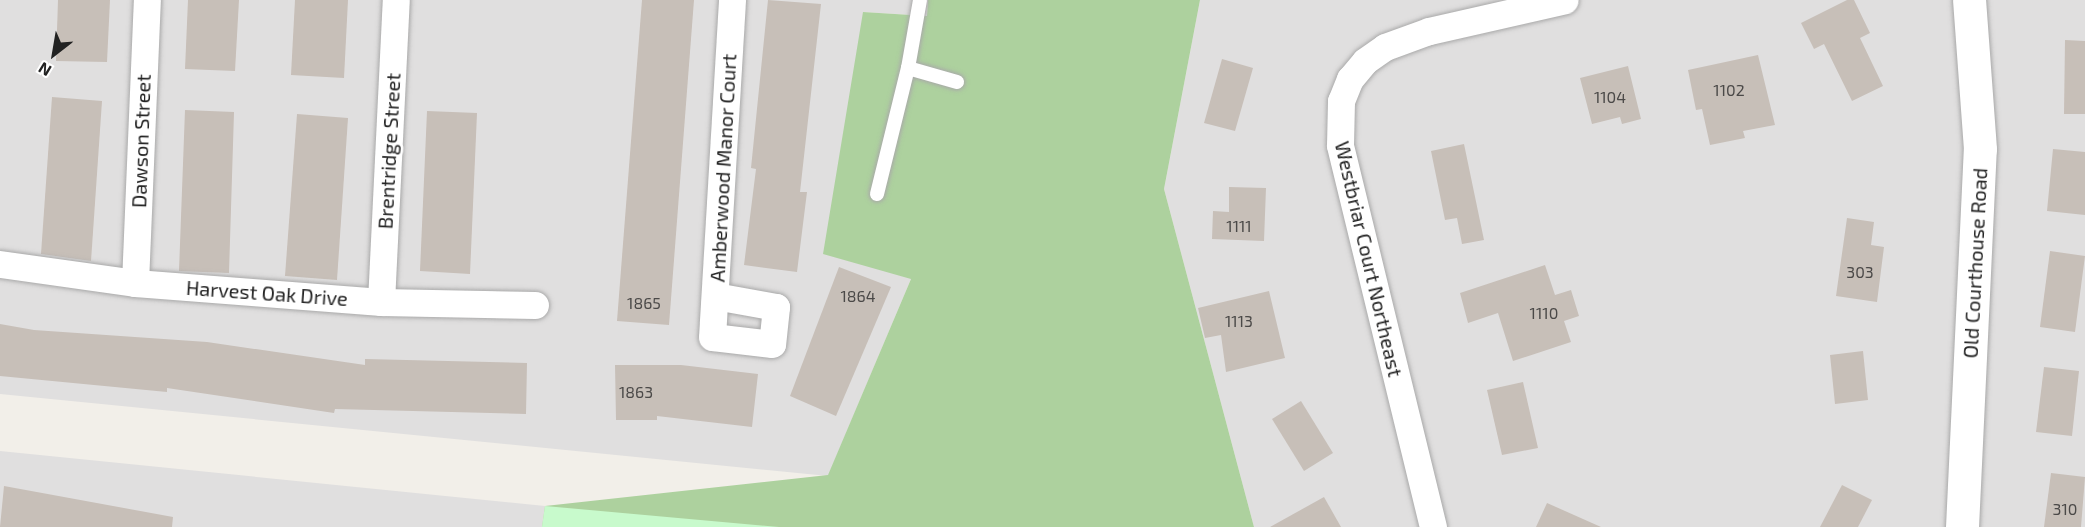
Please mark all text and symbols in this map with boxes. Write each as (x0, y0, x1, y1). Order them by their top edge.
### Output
north arrow (24, 24, 84, 84)
street label: Amberwood Manor Court (705, 53, 741, 283)
text: N (35, 59, 54, 81)
street label: Brentridge Street (373, 72, 405, 230)
street label: Dawson Street (127, 74, 155, 208)
house number: 1102 (1713, 80, 1745, 100)
house number: 1104 (1594, 87, 1626, 107)
street label: Westbriar Court Northeast (1330, 139, 1408, 379)
street label: Old Courthouse Road (1958, 167, 1992, 359)
house number: 1111 (1226, 216, 1252, 236)
house number: 303 (1846, 262, 1874, 282)
street label: Harvest Oak Drive (185, 275, 349, 311)
house number: 1864 (840, 286, 876, 306)
house number: 1865 (627, 293, 661, 313)
house number: 1110 (1530, 303, 1558, 323)
house number: 1113 (1225, 311, 1253, 331)
house number: 1863 (619, 382, 653, 402)
house number: 310 (2053, 499, 2077, 519)

